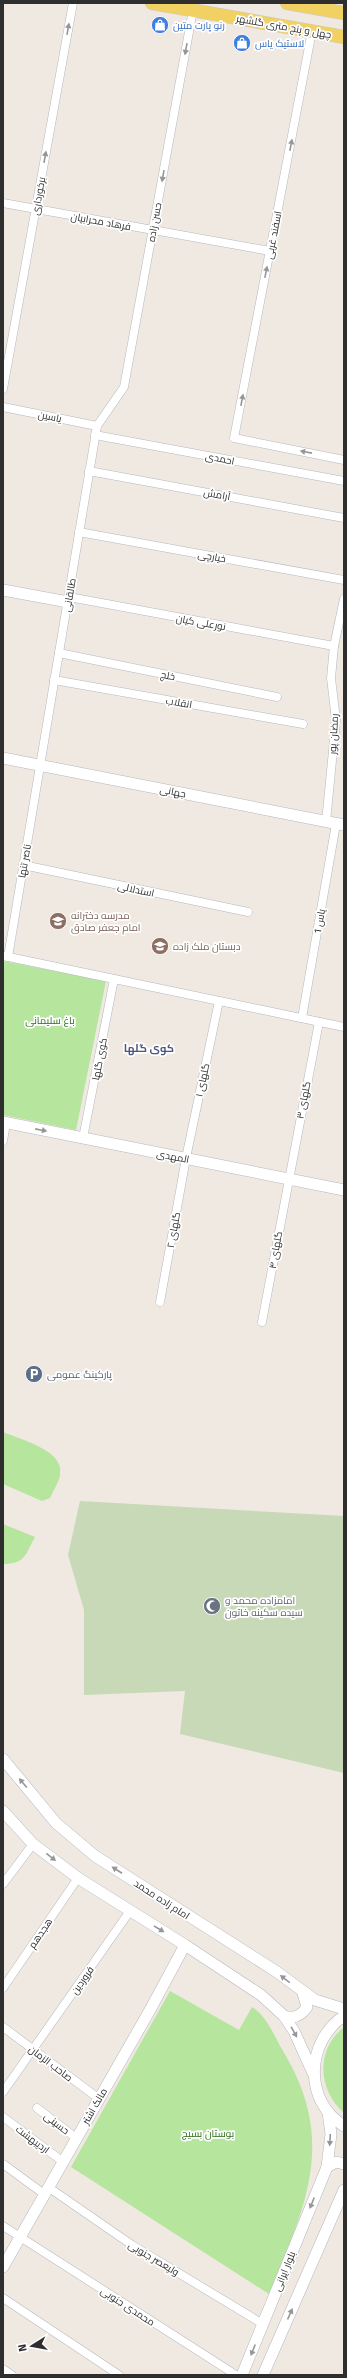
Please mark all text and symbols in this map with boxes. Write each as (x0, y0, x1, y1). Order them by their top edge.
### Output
street label: چهل و پنج متری گلشهر (234, 13, 332, 41)
shop icon: رنو پارت متین (150, 15, 170, 35)
place label: رنو پارت متین (173, 20, 225, 32)
one-way arrow (65, 23, 71, 35)
shop icon: لاستیک یاس (232, 33, 252, 53)
place label: لاستیک یاس (255, 38, 304, 50)
one-way arrow (183, 42, 189, 55)
one-way arrow (288, 139, 294, 151)
one-way arrow (42, 151, 48, 163)
one-way arrow (159, 170, 165, 183)
street label: برخورداری (30, 176, 48, 216)
street label: حسن زاده (146, 202, 164, 243)
street label: اسفند غربی (263, 210, 285, 260)
street label: فرهاد محرابیان (70, 211, 132, 233)
one-way arrow (263, 266, 269, 278)
one-way arrow (239, 394, 245, 406)
street label: یاسین (37, 409, 63, 425)
one-way arrow (300, 449, 312, 455)
street label: احمدی (204, 450, 235, 468)
street label: آرامش (203, 487, 231, 503)
street label: خیارچی (197, 549, 227, 565)
street label: طالقانی (61, 577, 79, 613)
street label: نورعلی کیان (175, 613, 227, 633)
street label: خلج (159, 669, 176, 683)
street label: انقلاب (165, 695, 193, 711)
street label: رمضان پور (327, 713, 341, 756)
street label: جهانی (159, 784, 187, 800)
street label: ناصر تنها (16, 843, 34, 879)
street label: استدلالی (116, 880, 155, 900)
street label: یاس 1 (312, 908, 328, 934)
place label: مدرسه دخترانه امام جعفر صادق (71, 910, 141, 935)
school or university icon: مدرسه دخترانه امام جعفر صادق (48, 911, 68, 931)
school or university icon: دبستان ملک زاده (150, 936, 170, 956)
place label: دبستان ملک زاده (173, 941, 241, 953)
park label: باغ سلیمانی (25, 1015, 75, 1027)
street label: کوی گلها (90, 1037, 110, 1081)
district label: کوی گلها (124, 1042, 174, 1056)
street label: گلهای ۱ (194, 1062, 212, 1098)
street label: گلهای ۳ (294, 1081, 313, 1120)
one-way arrow (35, 1127, 47, 1133)
street label: المهدی (155, 1148, 190, 1166)
street label: گلهای ۲ (165, 1211, 183, 1249)
street label: گلهای ۴ (267, 1231, 285, 1270)
parking icon: پارکینگ عمومی (24, 1364, 44, 1384)
place label: پارکینگ عمومی (47, 1369, 112, 1381)
place label: امامزاده محمد و سیده سکینه خاتون (225, 1595, 303, 1619)
mosque icon: امامزاده محمد و سیده سکینه خاتون (202, 1596, 222, 1616)
one-way arrow (18, 1777, 27, 1788)
one-way arrow (45, 1853, 56, 1862)
one-way arrow (112, 1867, 123, 1874)
street label: امام زاده محمد (131, 1877, 192, 1923)
street label: هجدهم (26, 1916, 56, 1952)
one-way arrow (153, 1925, 165, 1932)
street label: فروردین (69, 1964, 97, 1997)
one-way arrow (280, 1974, 291, 1983)
one-way arrow (291, 2027, 298, 2038)
street label: صاحب الزمان (26, 2043, 75, 2084)
street label: مالک اشتر (79, 2086, 110, 2128)
street label: حسینی (41, 2110, 71, 2137)
street label: اردیبهشت (13, 2123, 52, 2156)
park label: بوستان بسیج (182, 2128, 234, 2140)
one-way arrow (327, 2134, 333, 2147)
one-way arrow (309, 2198, 315, 2209)
street label: ولیعصر جنوبی (126, 2239, 181, 2279)
street label: بلوار ایرانی (271, 2250, 298, 2293)
street label: محمدی جنوبی (98, 2285, 157, 2329)
one-way arrow (287, 2308, 293, 2319)
north arrow (12, 2326, 52, 2366)
text: N (16, 2343, 30, 2353)
one-way arrow (249, 2344, 255, 2356)

